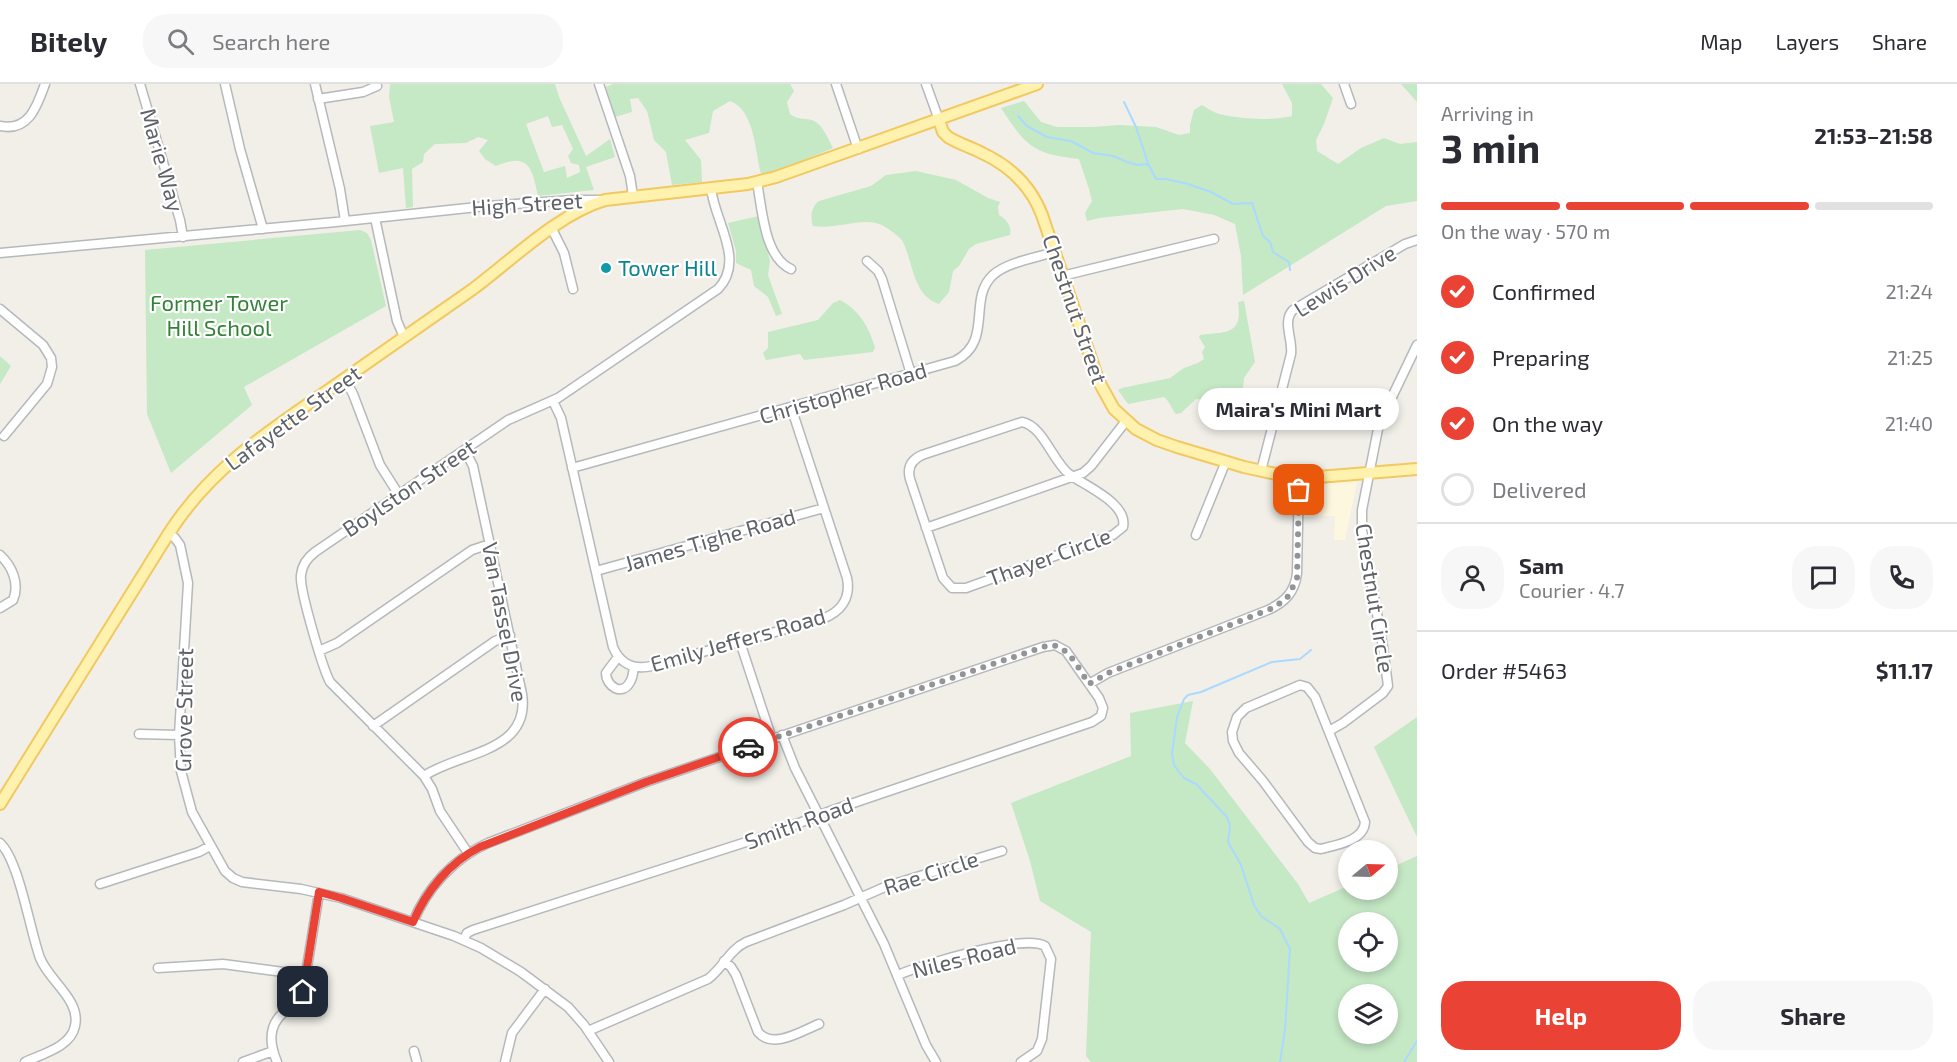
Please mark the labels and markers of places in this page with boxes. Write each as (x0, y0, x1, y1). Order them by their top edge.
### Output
place label: Tower Hill (618, 254, 718, 280)
marker: Tower Hill (599, 261, 613, 275)
callout: Maira's Mini Mart (1198, 388, 1400, 430)
pin (1273, 464, 1324, 515)
pin (277, 966, 328, 1017)

